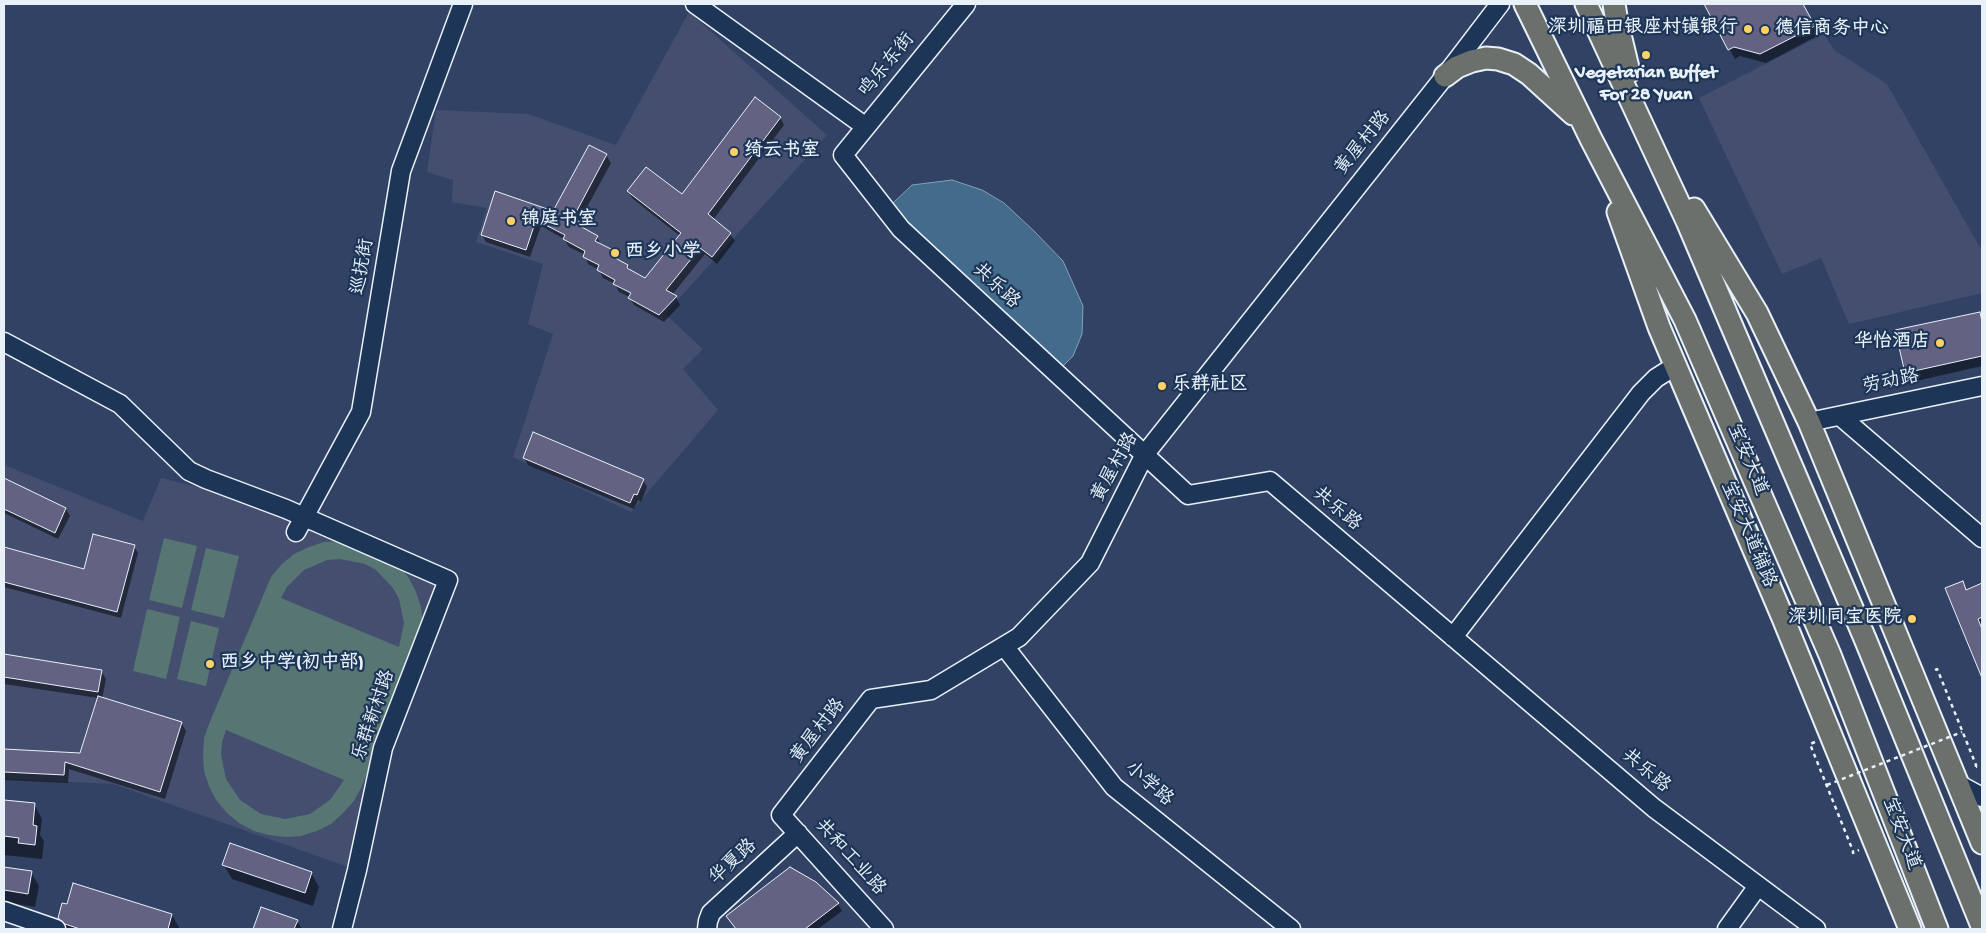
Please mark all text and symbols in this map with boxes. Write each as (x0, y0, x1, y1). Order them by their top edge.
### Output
place label: 深圳福田银座村镇银行 (1548, 18, 1738, 40)
place label: 德信商务中心 (1775, 19, 1889, 41)
marker: 深圳福田银座村镇银行 (1742, 23, 1754, 35)
marker: 德信商务中心 (1759, 24, 1771, 36)
street label: 鸣乐东街 (855, 29, 921, 103)
marker: Vegetarian Buffet For 28 Yuan (1640, 49, 1652, 61)
place label: Vegetarian Buffet For 28 Yuan (1575, 63, 1717, 107)
street label: 黄屋村路 (1331, 107, 1397, 181)
place label: 绮云书室 (744, 141, 820, 163)
marker: 绮云书室 (728, 146, 740, 158)
place label: 锦庭书室 (521, 210, 597, 232)
marker: 锦庭书室 (505, 215, 517, 227)
street label: 巡抚街 (348, 237, 380, 297)
place label: 西乡小学 (625, 242, 701, 264)
marker: 西乡小学 (609, 247, 621, 259)
street label: 共乐路 (966, 259, 1024, 315)
place label: 华怡酒店 (1854, 332, 1930, 354)
marker: 华怡酒店 (1934, 337, 1946, 349)
street label: 劳动路 (1861, 366, 1921, 400)
place label: 乐群社区 (1172, 375, 1248, 397)
marker: 乐群社区 (1156, 380, 1168, 392)
street label: 宝安大道 (1721, 421, 1771, 499)
street label: 黄屋村路 (1088, 429, 1144, 507)
street label: 宝安大道辅路 (1714, 478, 1780, 592)
street label: 共乐路 (1307, 483, 1365, 537)
place label: 深圳同宝医院 (1788, 608, 1902, 630)
marker: 深圳同宝医院 (1906, 613, 1918, 625)
place label: 西乡中学(初中部) (220, 653, 364, 675)
marker: 西乡中学(初中部) (204, 658, 216, 670)
street label: 乐群新村路 (349, 667, 401, 765)
street label: 黄屋村路 (787, 695, 851, 769)
street label: 共乐路 (1616, 745, 1674, 799)
street label: 小学路 (1119, 758, 1177, 812)
street label: 宝安大道 (1876, 794, 1924, 874)
street label: 共和工业路 (809, 815, 889, 901)
street label: 华夏路 (705, 835, 763, 891)

